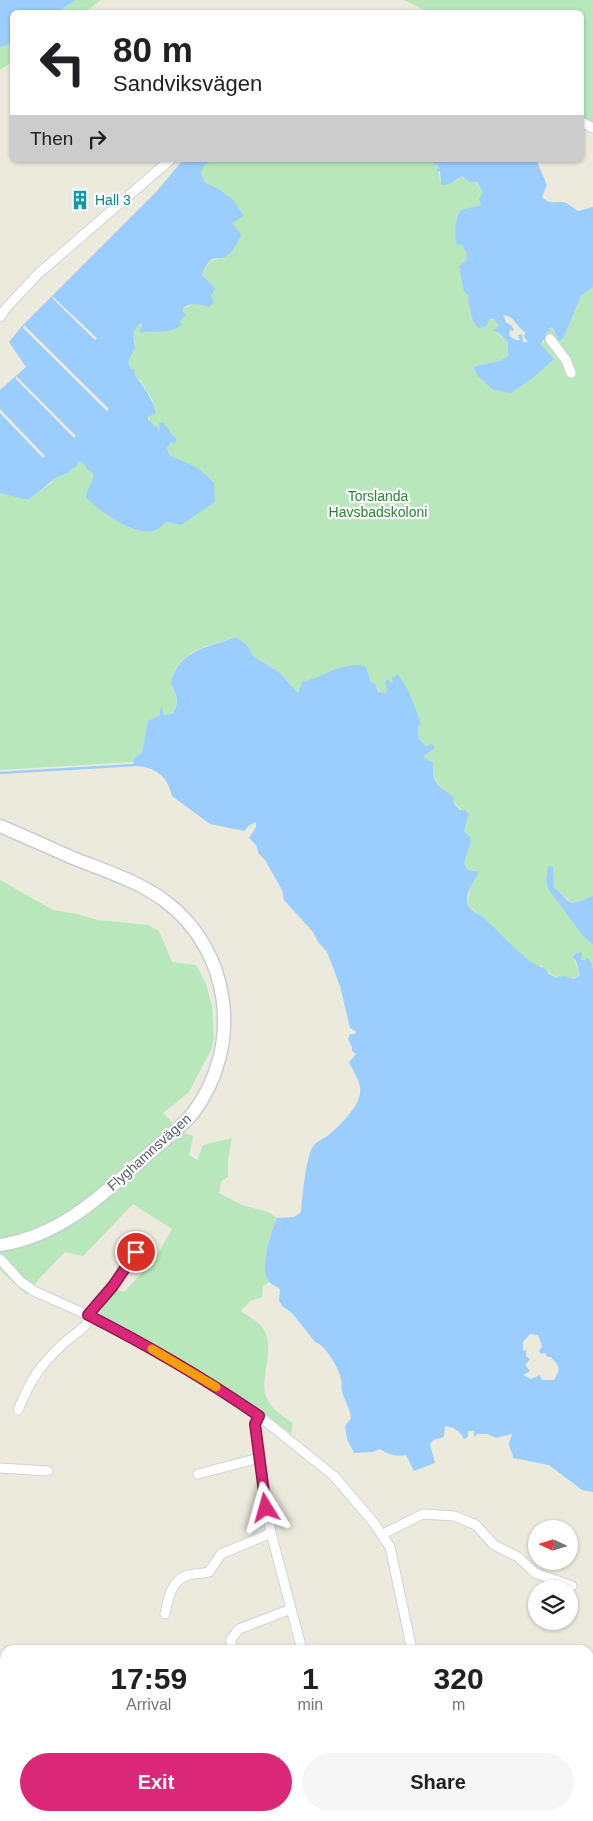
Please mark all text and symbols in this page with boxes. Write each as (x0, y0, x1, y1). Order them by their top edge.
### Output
icon: left (30, 30, 95, 95)
text: 80 m (113, 30, 193, 69)
text: Sandviksvägen (113, 71, 262, 96)
icon: right (83, 125, 111, 153)
text: Then (30, 128, 73, 149)
building icon: Hall 3 (69, 189, 91, 211)
place label: Hall 3 (95, 192, 131, 208)
park label: Torslanda Havsbadskoloni (329, 488, 427, 520)
street label: Flyghamnsvägen (104, 1110, 194, 1194)
pin (115, 1231, 157, 1273)
icon: arrive (122, 1238, 150, 1266)
position arrow (239, 1481, 291, 1533)
north arrow (528, 1520, 578, 1570)
map controls (528, 1520, 578, 1630)
button: layers (528, 1580, 578, 1630)
text: 17:59 (110, 1662, 187, 1695)
text: 1 (302, 1662, 319, 1695)
text: 320 (434, 1662, 484, 1695)
text: Arrival (126, 1696, 171, 1713)
text: min (297, 1696, 323, 1713)
text: m (452, 1696, 465, 1713)
button: Exit (20, 1753, 292, 1811)
button: Share (302, 1753, 574, 1811)

